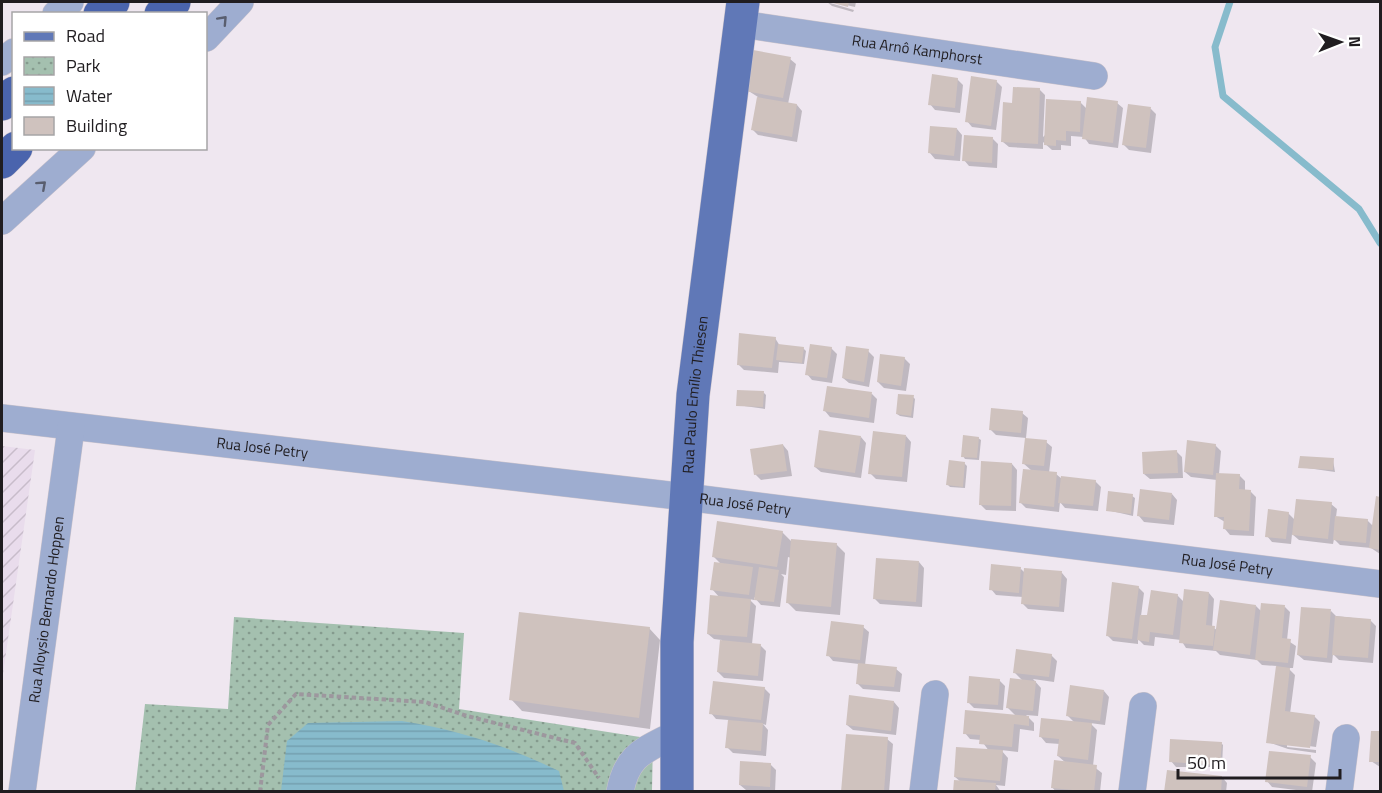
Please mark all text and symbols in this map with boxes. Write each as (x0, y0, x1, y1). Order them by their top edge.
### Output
legend (12, 12, 207, 150)
north arrow (1310, 12, 1370, 72)
one-way arrow (216, 16, 227, 27)
text: Road (66, 22, 105, 49)
street label: Rua Arnô Kamphorst (850, 28, 985, 71)
text: N (1343, 36, 1367, 47)
text: Park (66, 52, 101, 79)
text: Water (66, 82, 112, 109)
text: Building (66, 112, 127, 139)
one-way arrow (35, 181, 46, 192)
street label: Rua Paulo Emílio Thiesen (676, 314, 714, 474)
street label: Rua José Petry (215, 431, 309, 464)
street label: Rua José Petry (698, 487, 792, 521)
street label: Rua Aloysio Bernardo Hoppen (22, 515, 70, 704)
street label: Rua José Petry (1180, 547, 1274, 581)
scale bar (1178, 742, 1340, 780)
text: 50 m (1187, 749, 1226, 776)

